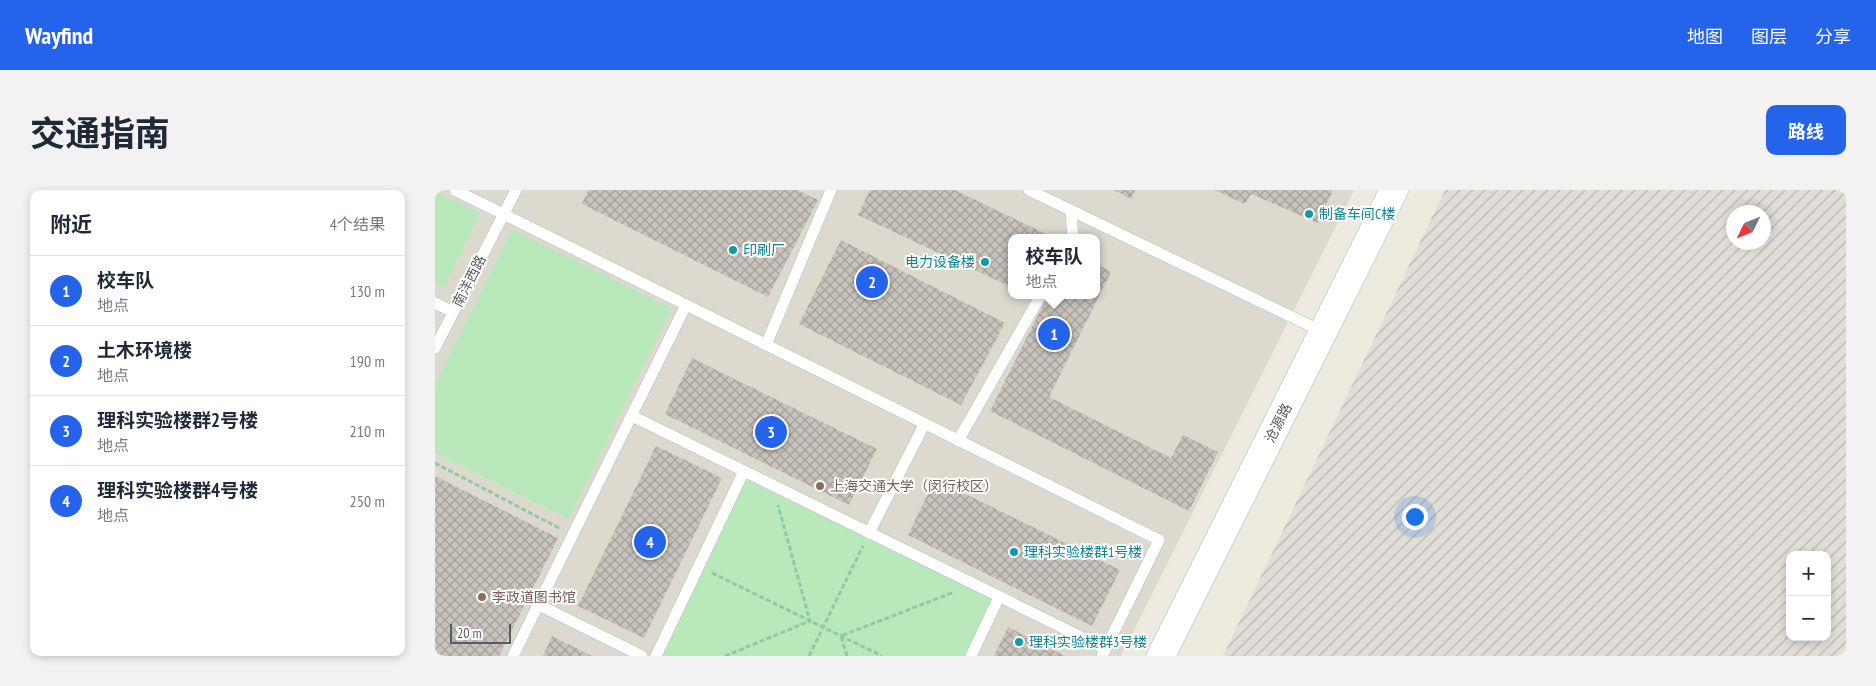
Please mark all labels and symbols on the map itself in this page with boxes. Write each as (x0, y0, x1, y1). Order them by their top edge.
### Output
place label: 制备车间C楼 (1319, 205, 1395, 223)
north arrow (1726, 205, 1771, 250)
marker: 制备车间C楼 (1303, 208, 1315, 220)
place label: 印刷厂 (743, 241, 785, 259)
marker: 印刷厂 (727, 244, 739, 256)
street label: 南洋西路 (448, 252, 490, 310)
place label: 电力设备楼 (905, 253, 975, 271)
marker: 电力设备楼 (979, 256, 991, 268)
pin: 2 (856, 263, 888, 301)
pin: 1 (1038, 315, 1070, 353)
street label: 沧源路 (1260, 400, 1296, 446)
pin: 3 (755, 413, 787, 451)
place label: 上海交通大学（闵行校区） (830, 477, 998, 495)
marker: 上海交通大学（闵行校区） (814, 480, 826, 492)
your location (1402, 504, 1428, 530)
pin: 4 (634, 523, 666, 561)
place label: 理科实验楼群1号楼 (1024, 543, 1142, 561)
marker: 理科实验楼群1号楼 (1008, 546, 1020, 558)
place label: 李政道图书馆 (492, 588, 576, 606)
marker: 李政道图书馆 (476, 591, 488, 603)
scale bar (450, 621, 511, 644)
place label: 理科实验楼群3号楼 (1029, 633, 1147, 651)
marker: 理科实验楼群3号楼 (1013, 636, 1025, 648)

